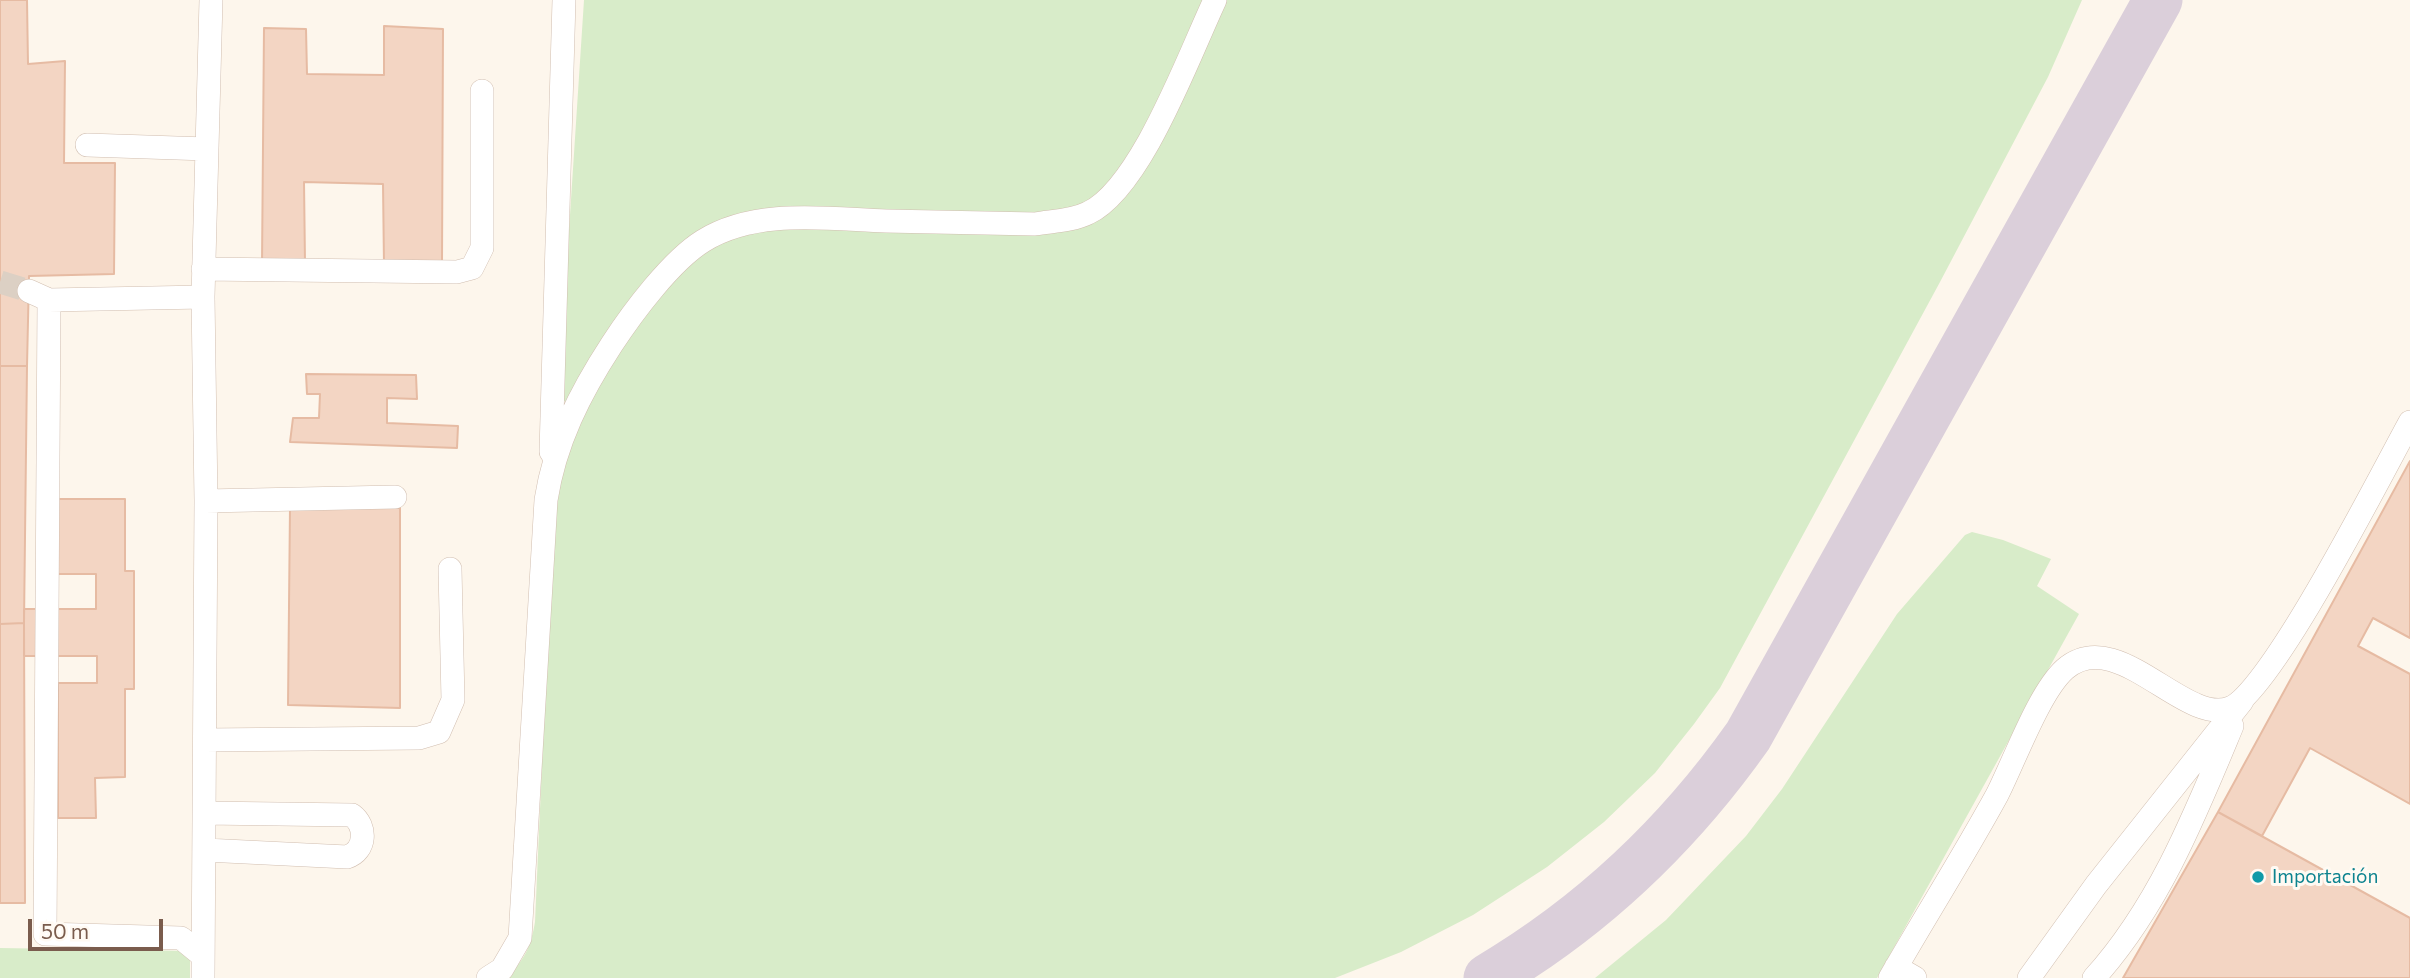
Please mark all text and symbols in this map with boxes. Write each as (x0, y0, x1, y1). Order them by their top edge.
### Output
place label: Importación (2272, 866, 2378, 888)
marker: Importación (2250, 869, 2266, 885)
scale bar (32, 904, 166, 948)
text: 50 m (41, 918, 89, 943)

